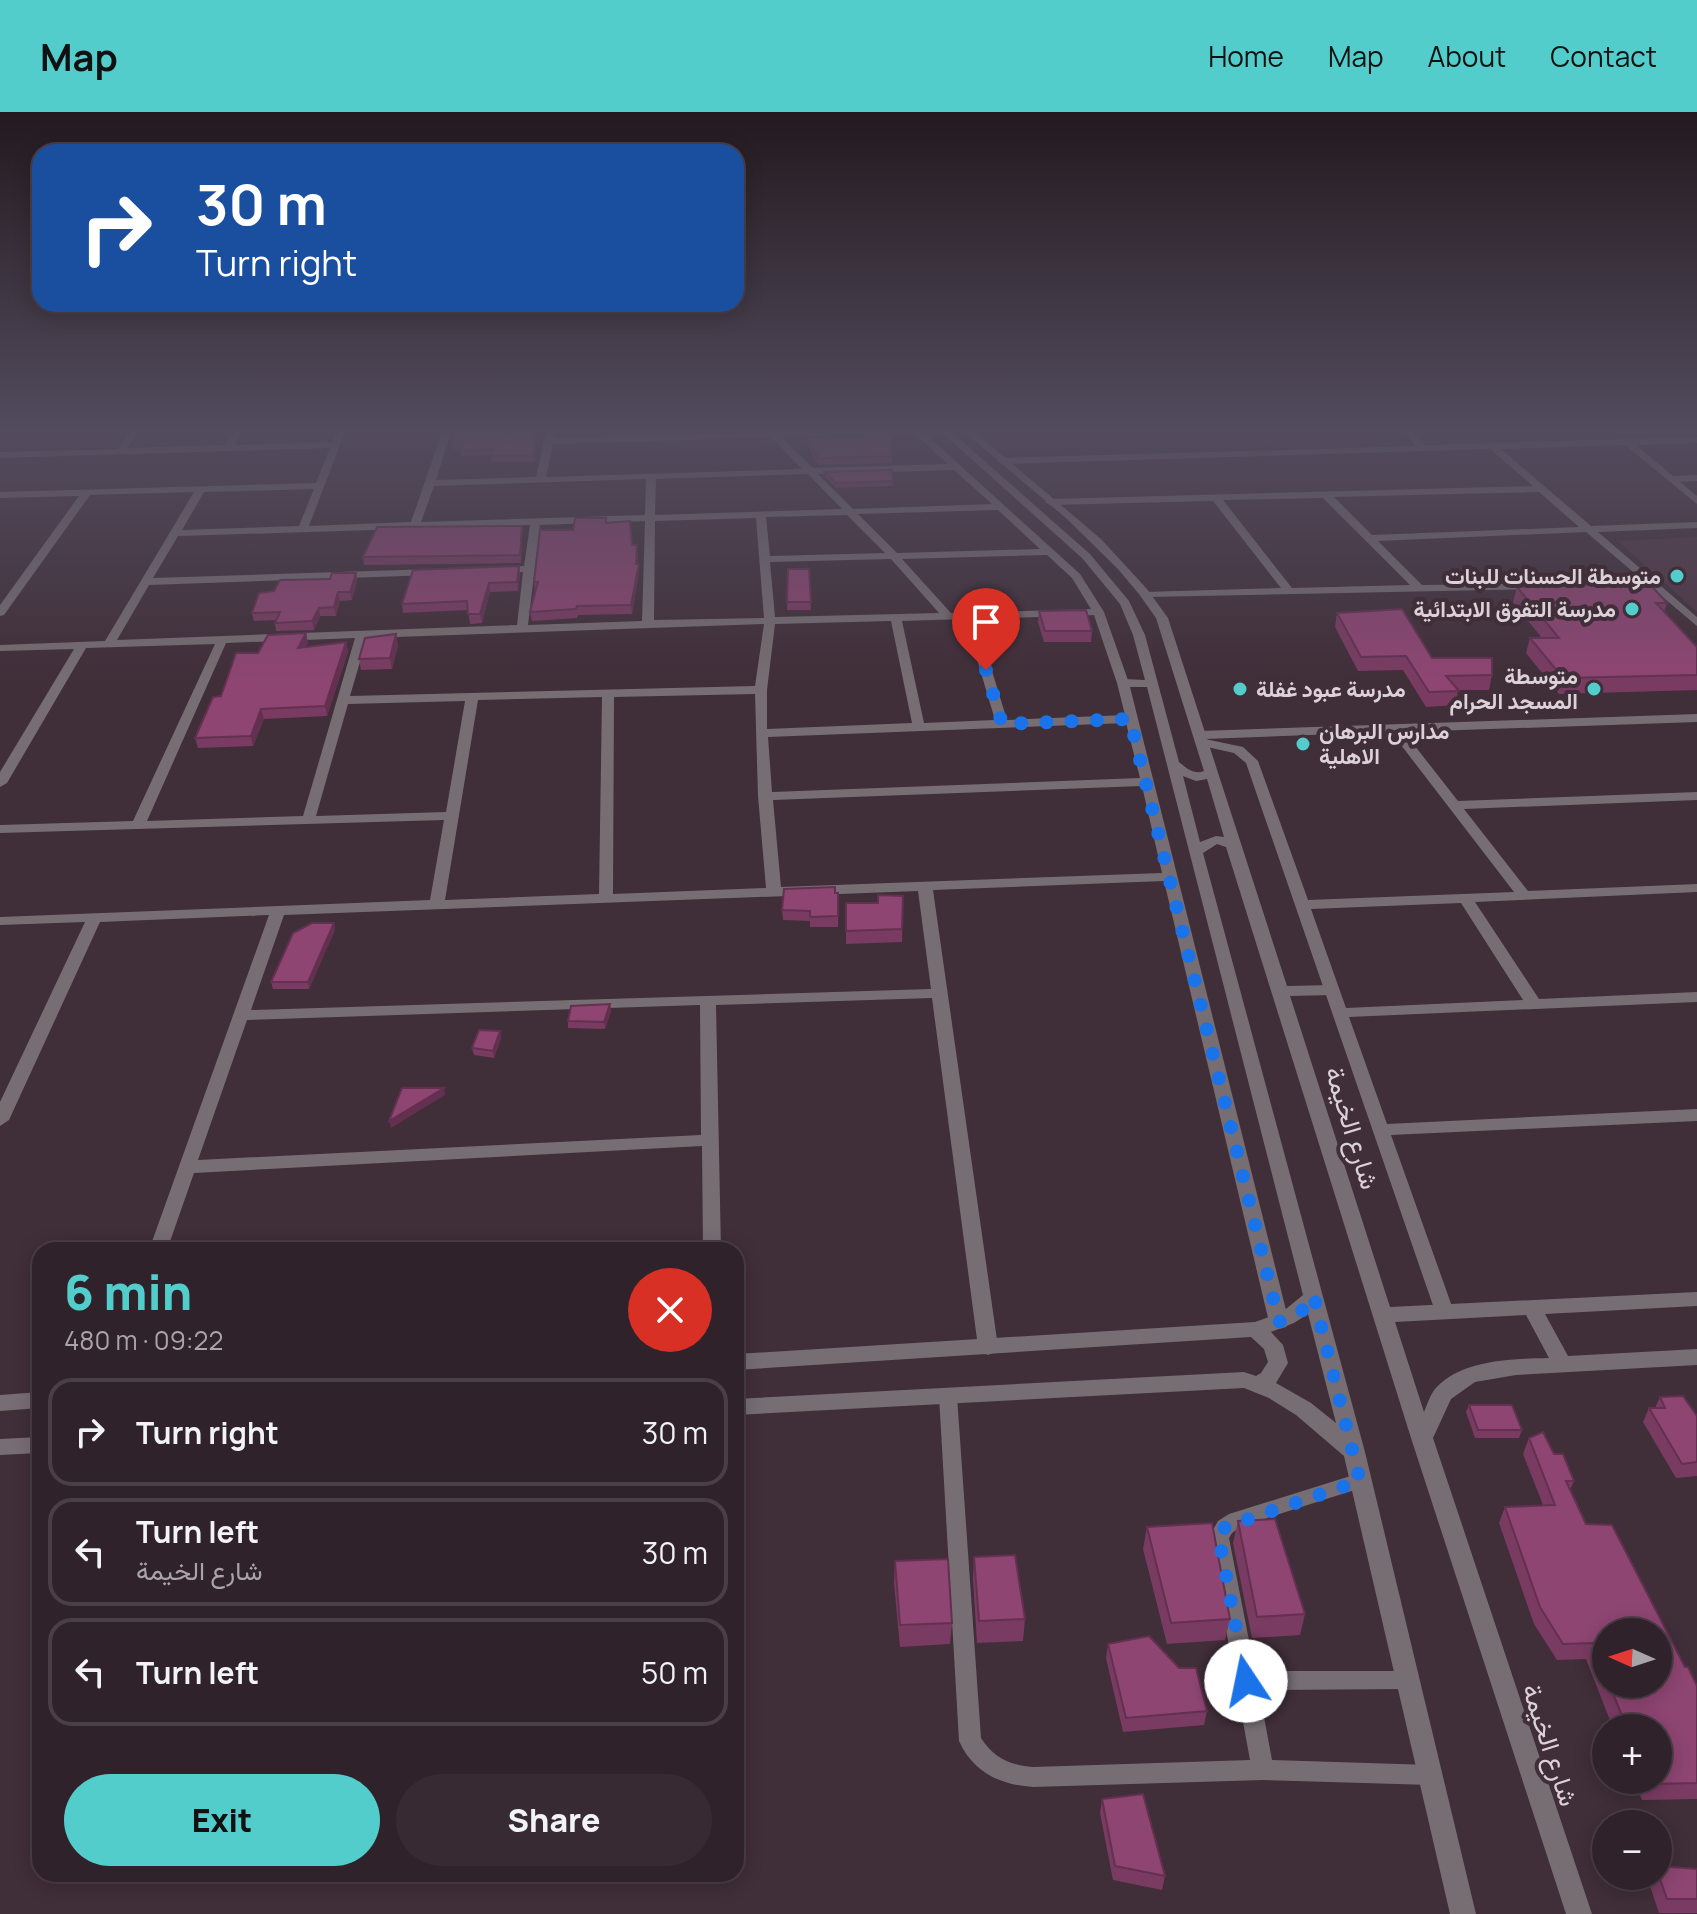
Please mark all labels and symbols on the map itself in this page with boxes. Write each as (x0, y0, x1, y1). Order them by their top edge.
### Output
place label: متوسطة الحسنات للبنات (1445, 561, 1661, 591)
marker: متوسطة الحسنات للبنات (1668, 567, 1686, 585)
pin (952, 588, 1020, 670)
place label: مدرسة التفوق الابتدائية (1414, 594, 1616, 624)
marker: مدرسة التفوق الابتدائية (1623, 600, 1641, 618)
place label: متوسطة المسجد الحرام (1449, 661, 1578, 716)
place label: مدرسة عبود غفلة (1256, 674, 1406, 704)
marker: مدرسة عبود غفلة (1231, 680, 1249, 698)
marker: متوسطة المسجد الحرام (1585, 680, 1603, 698)
place label: مدارس البرهان الاهلية (1319, 716, 1450, 771)
marker: مدارس البرهان الاهلية (1294, 735, 1312, 753)
street label: شارع الخيمة (1316, 1062, 1389, 1194)
north arrow (1592, 1618, 1672, 1698)
position arrow (1204, 1639, 1288, 1723)
street label: شارع الخيمة (1513, 1679, 1588, 1811)

